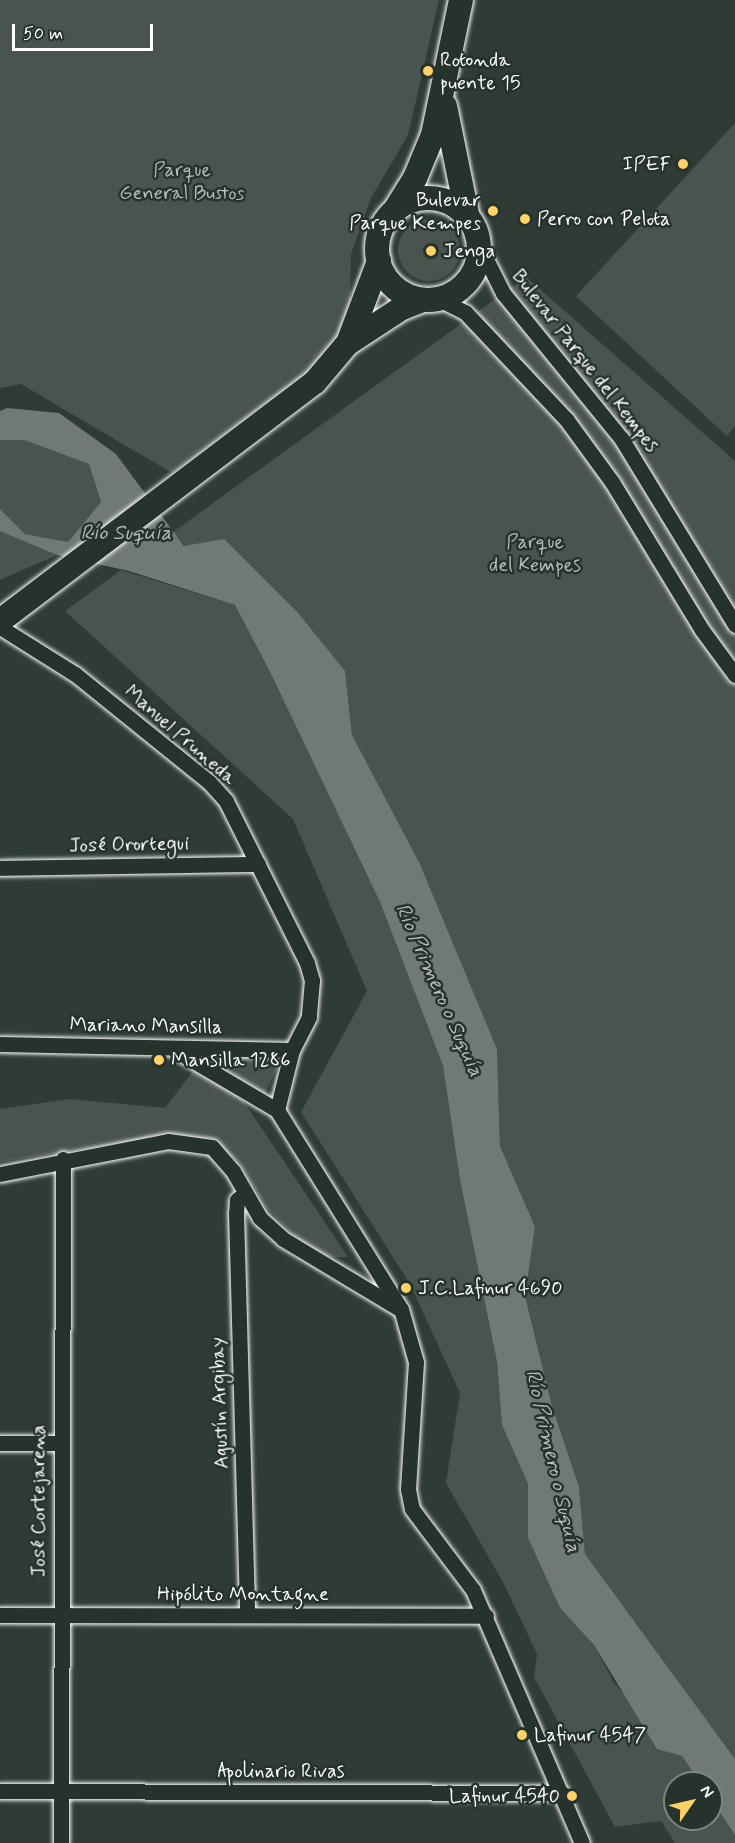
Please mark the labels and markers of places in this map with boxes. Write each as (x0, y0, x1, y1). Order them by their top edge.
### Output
place label: Rotonda puente 15 (440, 48, 521, 95)
marker: Rotonda puente 15 (421, 64, 435, 78)
place label: IPEF (622, 152, 671, 176)
marker: IPEF (676, 157, 690, 171)
place label: Bulevar Parque Kempes (349, 188, 481, 235)
marker: Bulevar Parque Kempes (486, 204, 500, 218)
place label: Perro con Pelota (537, 207, 672, 231)
marker: Perro con Pelota (518, 212, 532, 226)
place label: Jenga (443, 239, 495, 263)
marker: Jenga (424, 244, 438, 258)
place label: Mansilla 1286 (171, 1048, 290, 1072)
marker: Mansilla 1286 (152, 1053, 166, 1067)
place label: J.C.Lafinur 4690 (418, 1276, 562, 1300)
marker: J.C.Lafinur 4690 (399, 1281, 413, 1295)
place label: Lafinur 4547 (534, 1723, 646, 1747)
marker: Lafinur 4547 (515, 1728, 529, 1742)
place label: Lafinur 4540 (449, 1784, 560, 1808)
marker: Lafinur 4540 (565, 1789, 579, 1803)

